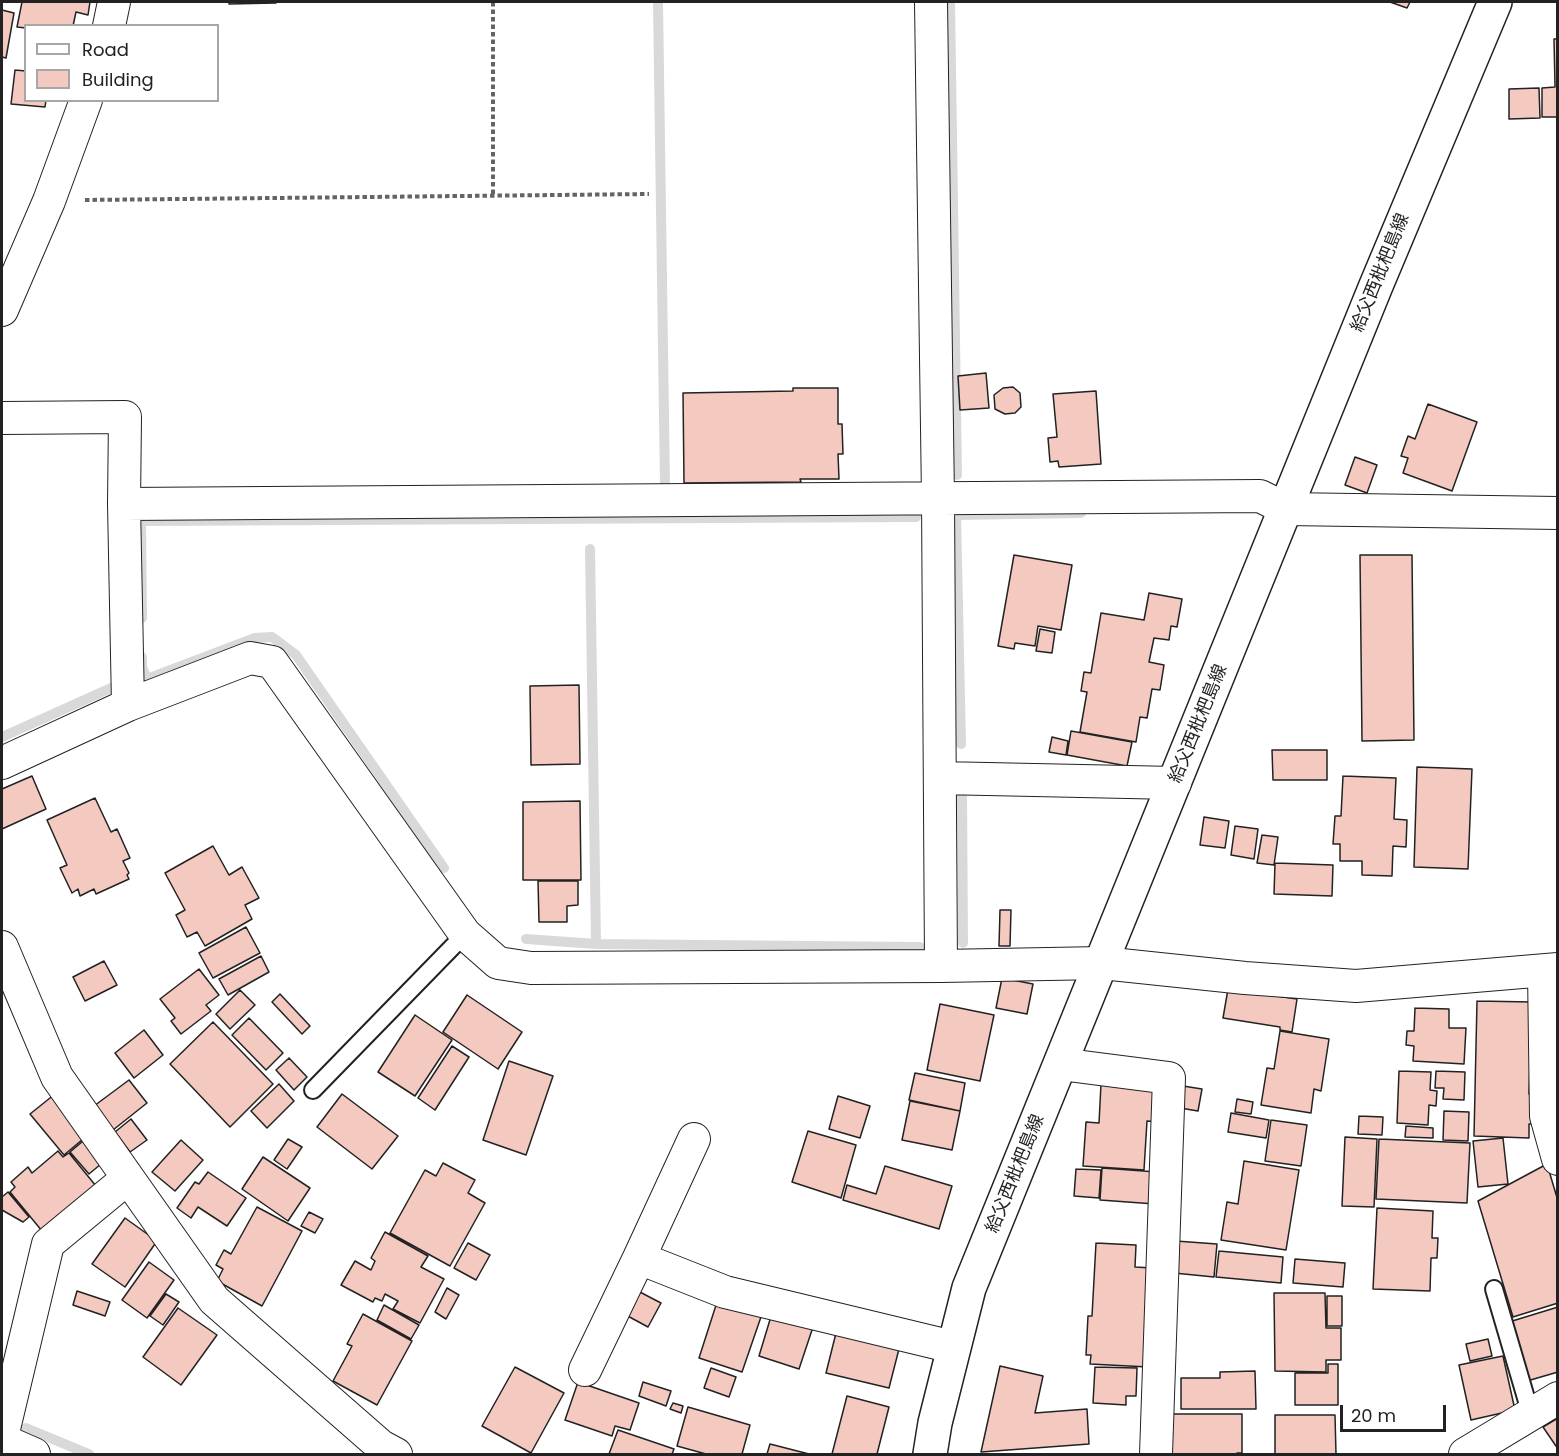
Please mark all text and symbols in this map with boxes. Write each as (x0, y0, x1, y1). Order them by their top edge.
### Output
legend (24, 24, 219, 102)
text: Road (82, 37, 129, 62)
text: Building (82, 67, 154, 92)
street label: 給父西枇杷島線 (1347, 211, 1415, 335)
street label: 給父西枇杷島線 (1165, 662, 1233, 786)
street label: 給父西枇杷島線 (982, 1112, 1050, 1236)
scale bar (1343, 1393, 1450, 1431)
text: 20 m (1351, 1403, 1396, 1428)

